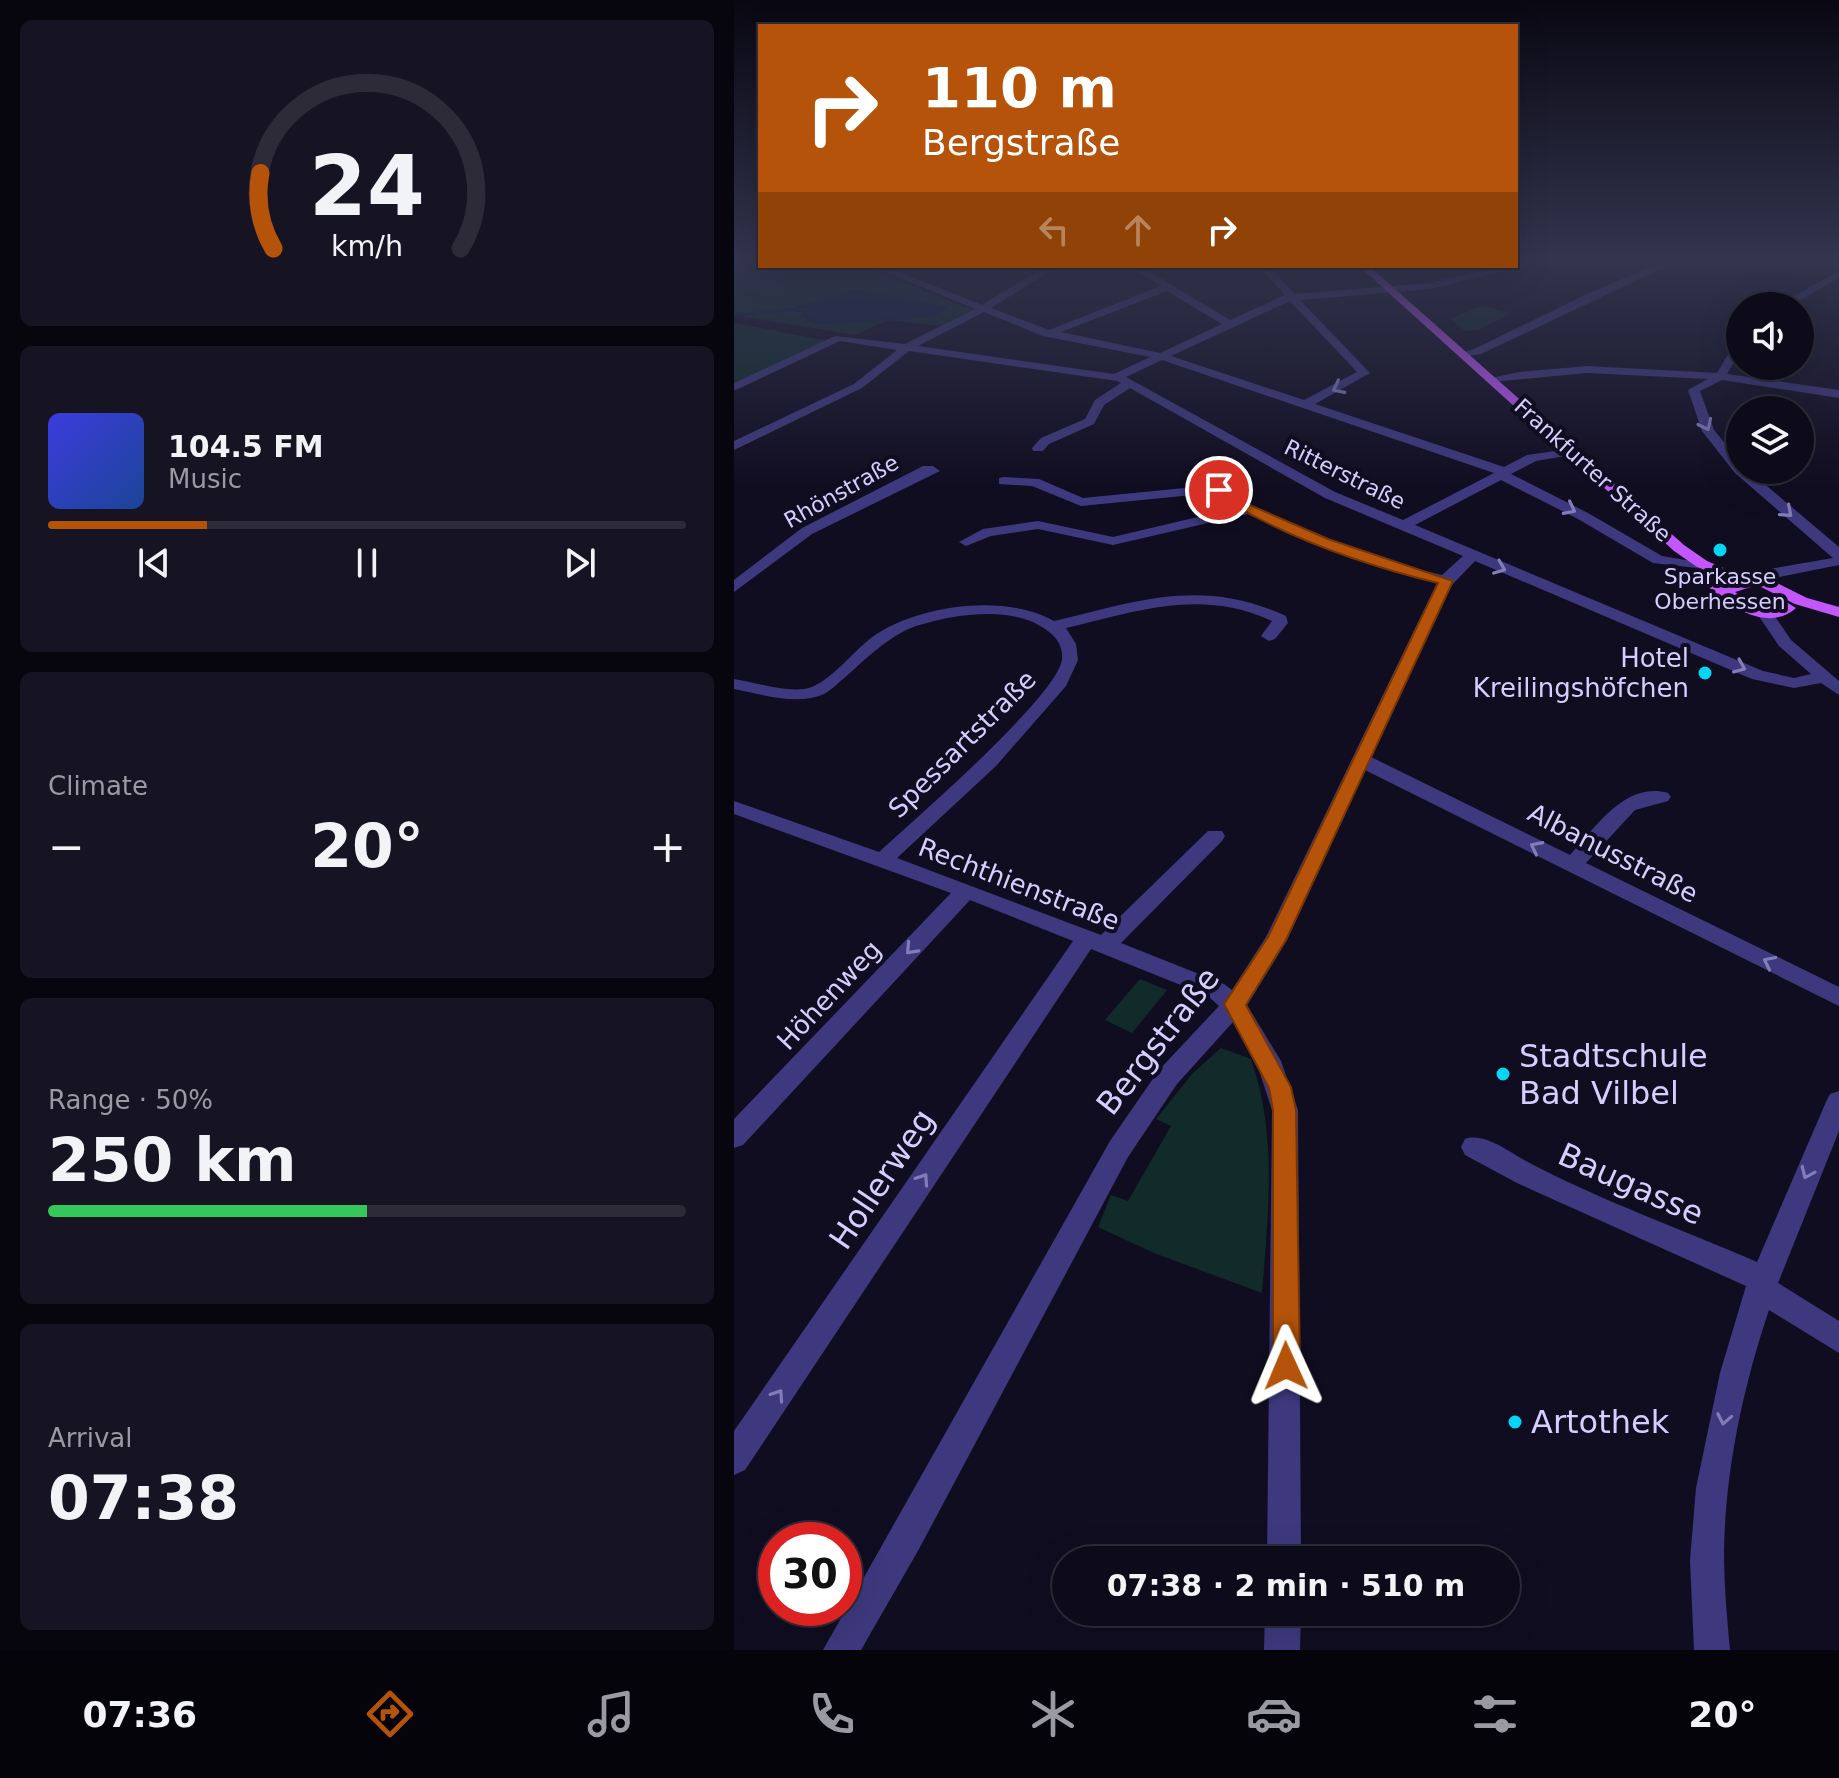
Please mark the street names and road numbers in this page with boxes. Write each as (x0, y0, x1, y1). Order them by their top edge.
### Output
street label: Frankfurter Straße (1509, 394, 1676, 547)
street label: Ritterstraße (1280, 434, 1409, 514)
street label: Rhönstraße (780, 450, 903, 533)
street label: Spessartstraße (882, 664, 1042, 824)
street label: Albanusstraße (1523, 797, 1703, 909)
street label: Rechthienstraße (914, 832, 1124, 936)
street label: Höhenweg (771, 934, 887, 1056)
street label: Bergstraße (1089, 960, 1227, 1122)
street label: Hollerweg (821, 1102, 943, 1256)
street label: Baugasse (1553, 1135, 1709, 1233)

